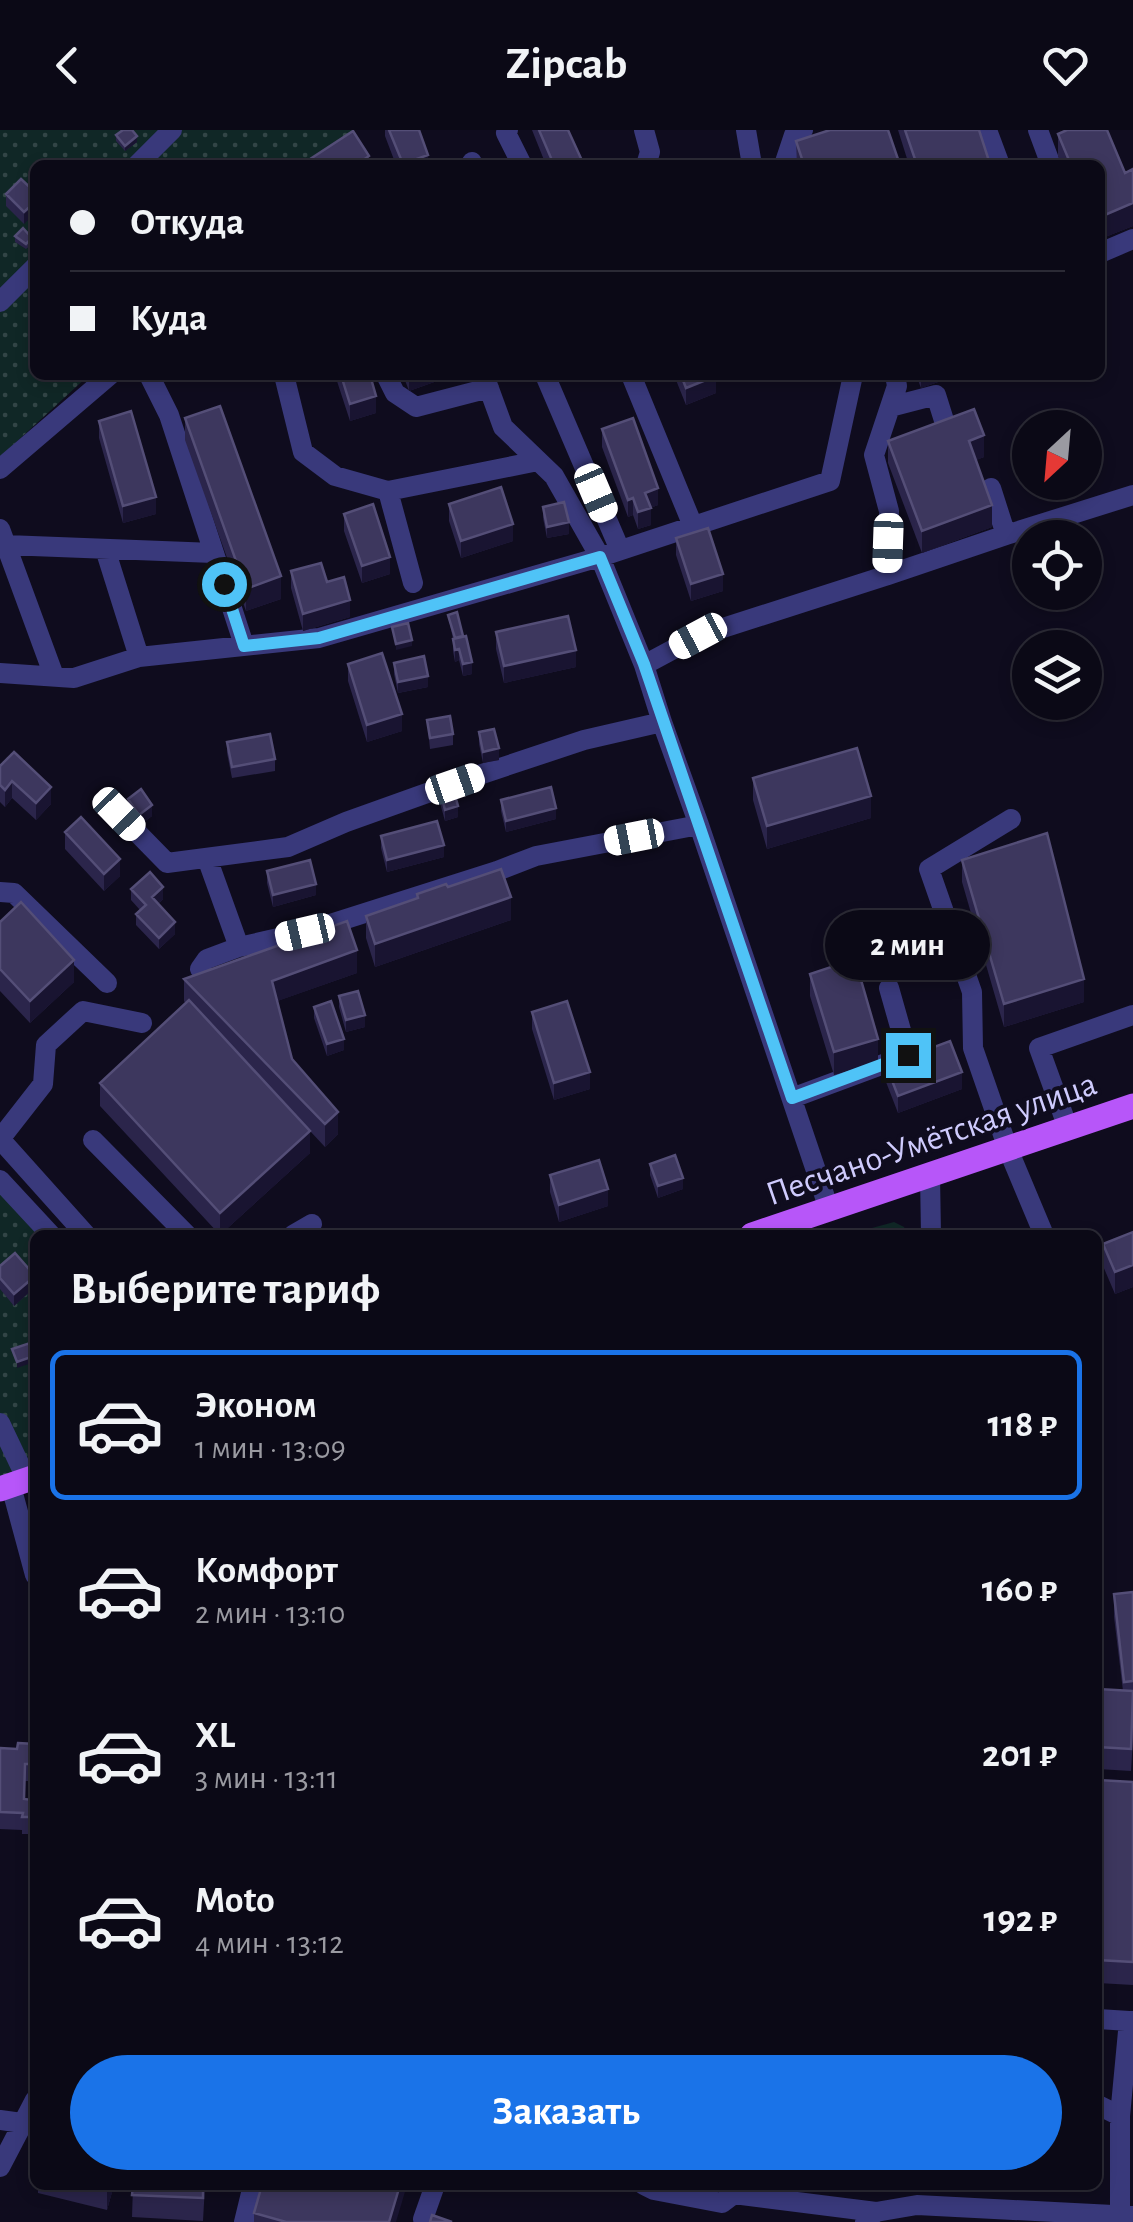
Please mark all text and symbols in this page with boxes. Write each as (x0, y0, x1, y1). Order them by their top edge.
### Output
icon: back (40, 38, 95, 93)
icon: heart (1038, 38, 1093, 93)
text: Zipcab (506, 42, 627, 87)
text: Откуда (130, 204, 244, 242)
text: Куда (130, 300, 207, 338)
north arrow (1012, 410, 1102, 500)
map controls (1012, 410, 1102, 720)
car (570, 460, 622, 526)
car (872, 512, 904, 574)
button: locate (1012, 520, 1102, 610)
route start (202, 562, 247, 607)
car (664, 609, 732, 663)
button: layers (1012, 630, 1102, 720)
car (422, 760, 488, 808)
car (87, 782, 151, 846)
car (602, 817, 666, 857)
callout: 2 мин (826, 910, 990, 980)
car (272, 911, 338, 953)
text: 2 мин (870, 929, 945, 961)
route end (886, 1033, 931, 1078)
street label: Песчано-Умётская улица (762, 1066, 1101, 1212)
text: Выберите тариф (70, 1267, 380, 1312)
icon: car (75, 1380, 165, 1470)
text: Эконом (195, 1387, 317, 1425)
text: 118 ₽ (987, 1406, 1057, 1444)
text: 1 мин · 13:09 (195, 1432, 346, 1464)
icon: car (75, 1545, 165, 1635)
text: Комфорт (195, 1552, 338, 1590)
text: 160 ₽ (982, 1571, 1057, 1609)
text: 2 мин · 13:10 (195, 1597, 345, 1629)
icon: car (75, 1710, 165, 1800)
text: XL (195, 1717, 235, 1755)
text: 201 ₽ (982, 1736, 1057, 1774)
text: 3 мин · 13:11 (195, 1762, 338, 1794)
icon: car (75, 1875, 165, 1965)
text: Moto (195, 1882, 275, 1920)
text: 192 ₽ (984, 1901, 1057, 1939)
text: 4 мин · 13:12 (195, 1927, 344, 1959)
button: Заказать (70, 2055, 1062, 2170)

